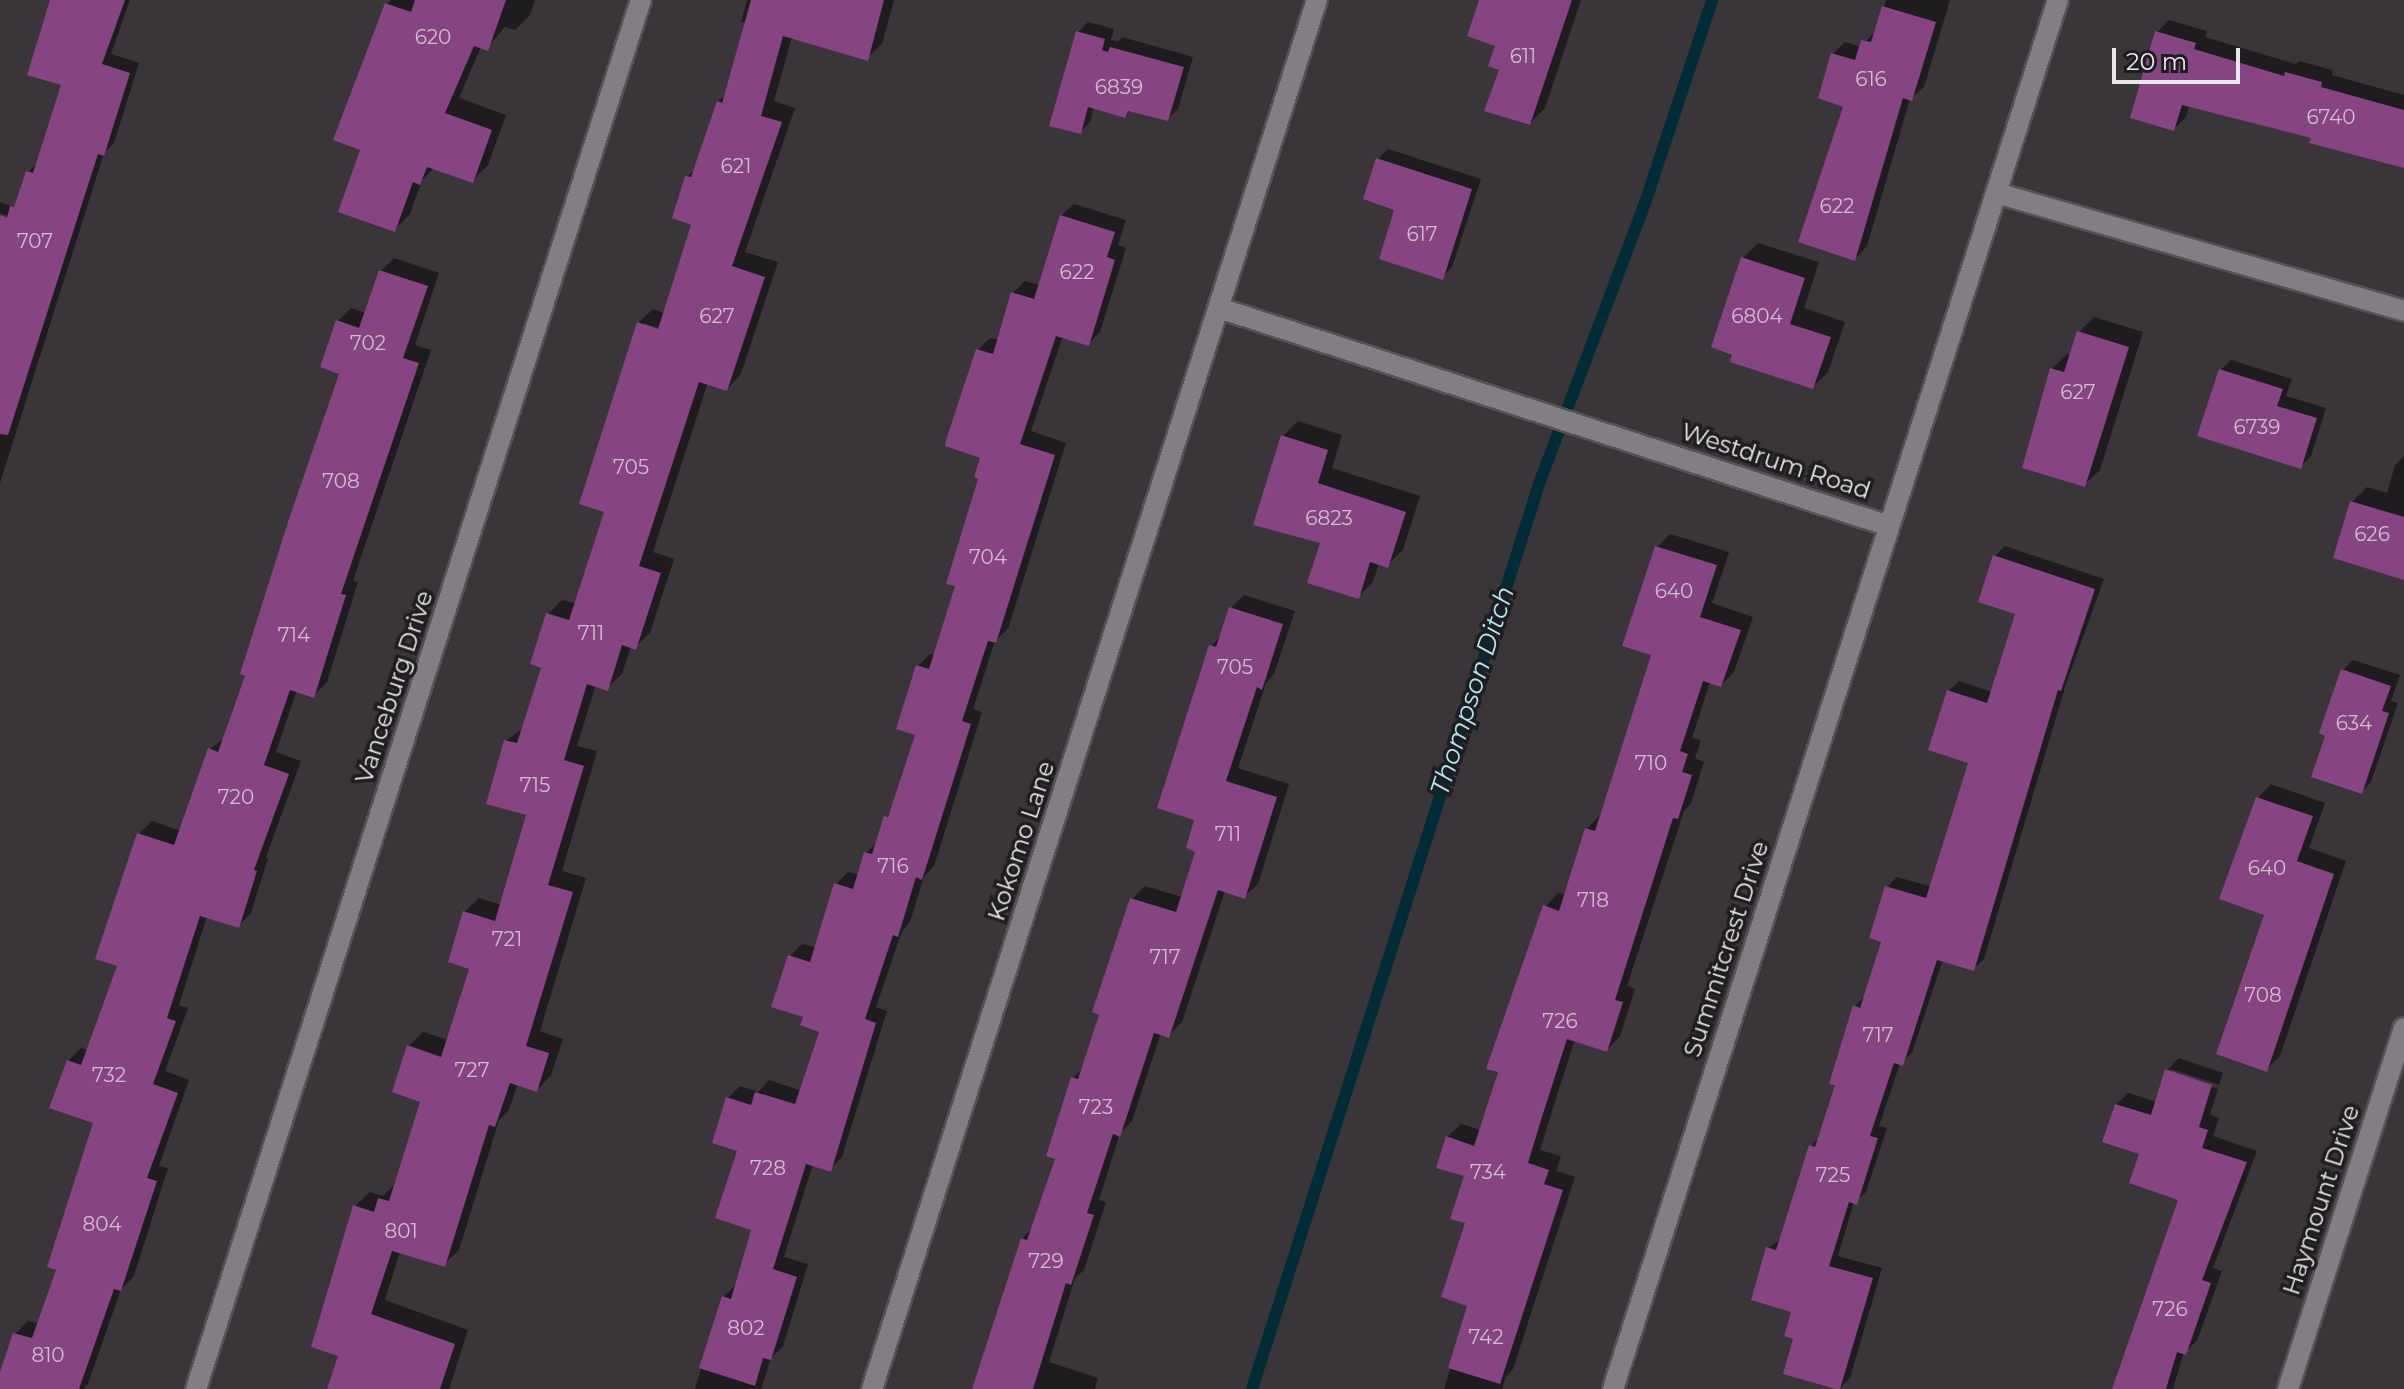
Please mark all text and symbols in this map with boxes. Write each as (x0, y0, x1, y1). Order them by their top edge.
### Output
house number: 620 (415, 25, 451, 49)
scale bar (2116, 32, 2244, 82)
house number: 611 (1510, 44, 1536, 68)
text: 20 m (2126, 47, 2187, 76)
house number: 616 (1855, 67, 1887, 91)
house number: 6839 (1095, 75, 1143, 99)
house number: 6740 (2307, 105, 2355, 129)
house number: 621 (721, 154, 751, 178)
house number: 622 (1820, 194, 1854, 218)
house number: 617 (1406, 222, 1438, 246)
house number: 707 (17, 229, 53, 253)
house number: 622 (1060, 260, 1094, 284)
house number: 627 (699, 304, 735, 328)
house number: 6804 (1731, 304, 1783, 328)
house number: 702 (350, 331, 386, 355)
house number: 627 (2060, 380, 2096, 404)
house number: 6739 (2233, 415, 2281, 439)
street label: Westdrum Road (1678, 417, 1874, 505)
house number: 705 (613, 455, 649, 479)
house number: 708 (322, 469, 360, 493)
house number: 6823 (1305, 506, 1353, 530)
house number: 626 (2354, 522, 2390, 546)
house number: 704 (969, 545, 1007, 569)
house number: 640 (1655, 579, 1693, 603)
water label: Thompson Ditch (1424, 583, 1522, 799)
street label: Vanceburg Drive (349, 587, 439, 787)
house number: 711 (578, 621, 604, 645)
house number: 714 (278, 623, 310, 647)
house number: 705 (1217, 655, 1253, 679)
house number: 634 (2336, 711, 2372, 735)
house number: 710 (1635, 751, 1667, 775)
street label: Kokomo Lane (982, 757, 1060, 925)
house number: 715 (520, 773, 550, 797)
house number: 720 (218, 785, 254, 809)
house number: 711 (1215, 822, 1241, 846)
street label: Summitcrest Drive (1677, 837, 1775, 1061)
house number: 716 (877, 854, 909, 878)
house number: 640 (2248, 856, 2286, 880)
house number: 718 (1577, 888, 1609, 912)
house number: 721 (492, 927, 522, 951)
house number: 717 (1150, 945, 1180, 969)
house number: 708 (2244, 983, 2282, 1007)
house number: 726 (1542, 1009, 1578, 1033)
house number: 717 (1863, 1023, 1893, 1047)
house number: 727 (455, 1058, 489, 1082)
house number: 732 (92, 1063, 126, 1087)
house number: 723 (1079, 1095, 1113, 1119)
street label: Haymount Drive (2277, 1101, 2365, 1299)
house number: 728 (750, 1156, 786, 1180)
house number: 734 (1470, 1160, 1506, 1184)
house number: 725 (1816, 1163, 1850, 1187)
house number: 804 (82, 1212, 122, 1236)
house number: 801 (384, 1219, 418, 1243)
house number: 729 (1028, 1249, 1064, 1273)
house number: 726 (2152, 1297, 2188, 1321)
house number: 802 (727, 1316, 765, 1340)
house number: 742 (1468, 1325, 1504, 1349)
house number: 810 (31, 1343, 65, 1367)

